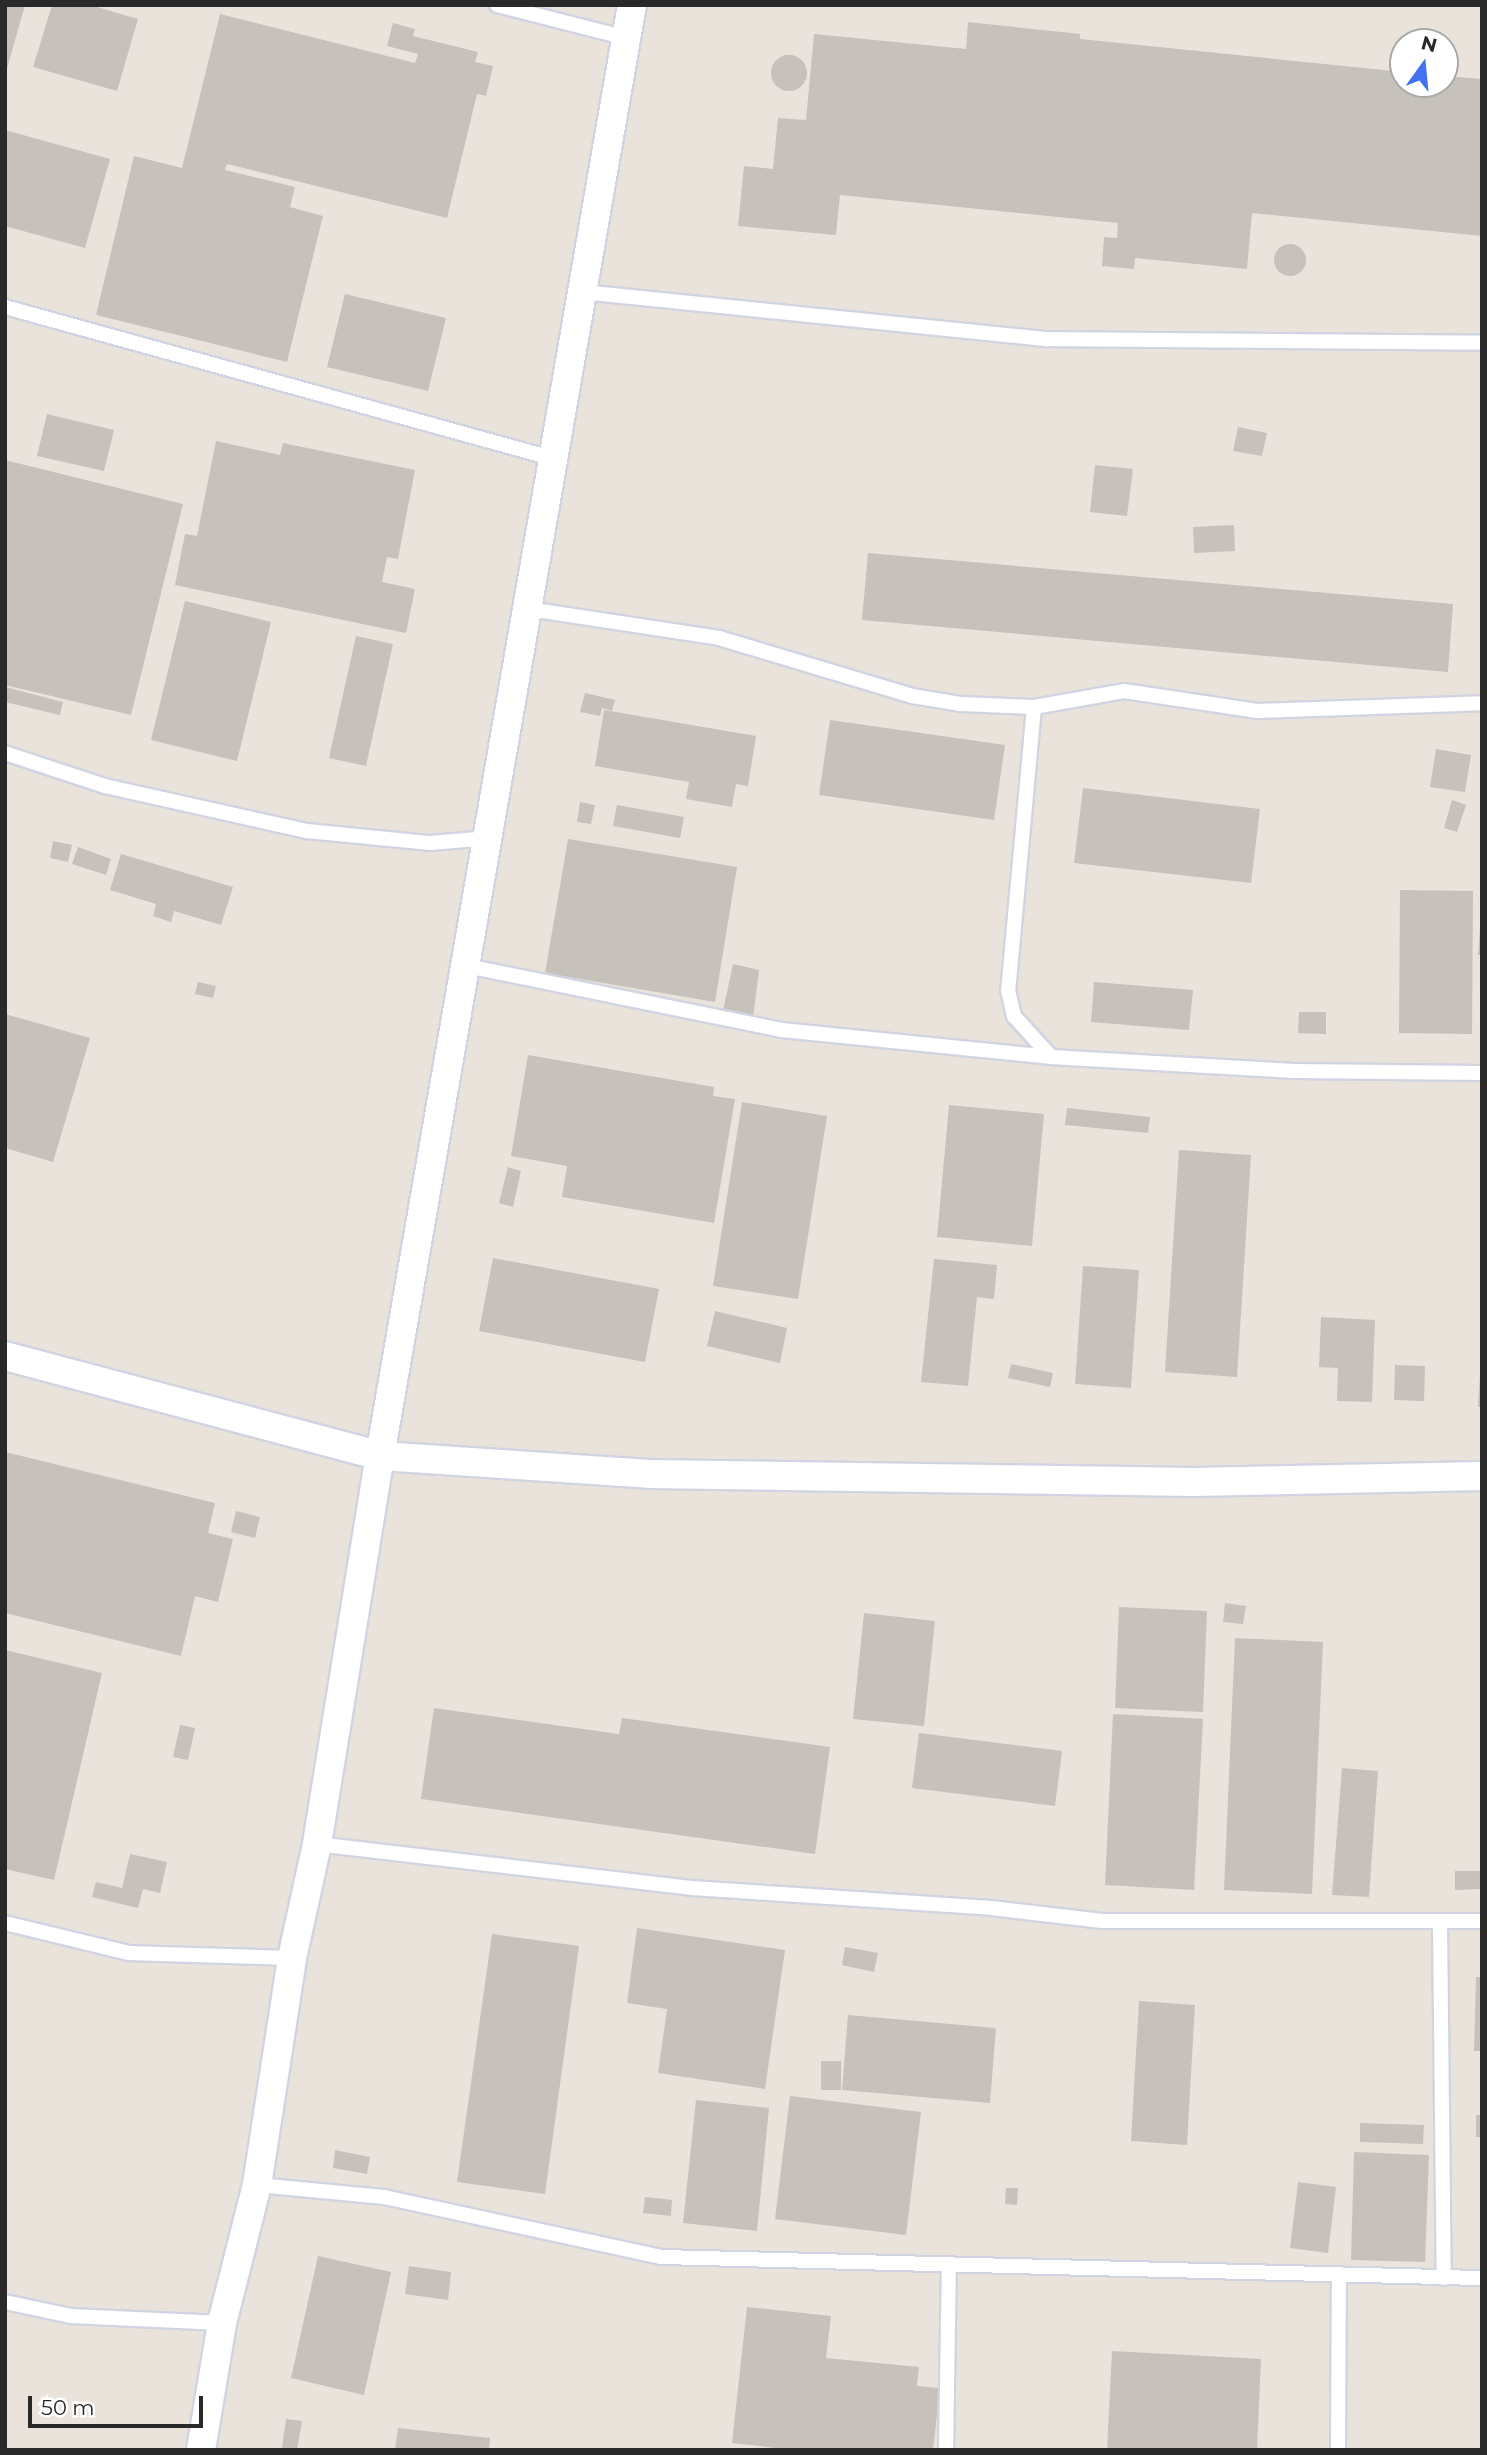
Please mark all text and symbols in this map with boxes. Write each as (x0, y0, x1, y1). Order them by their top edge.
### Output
north arrow (1389, 28, 1459, 98)
text: N (1419, 31, 1439, 57)
scale bar (32, 2382, 206, 2426)
text: 50 m (41, 2395, 95, 2420)

